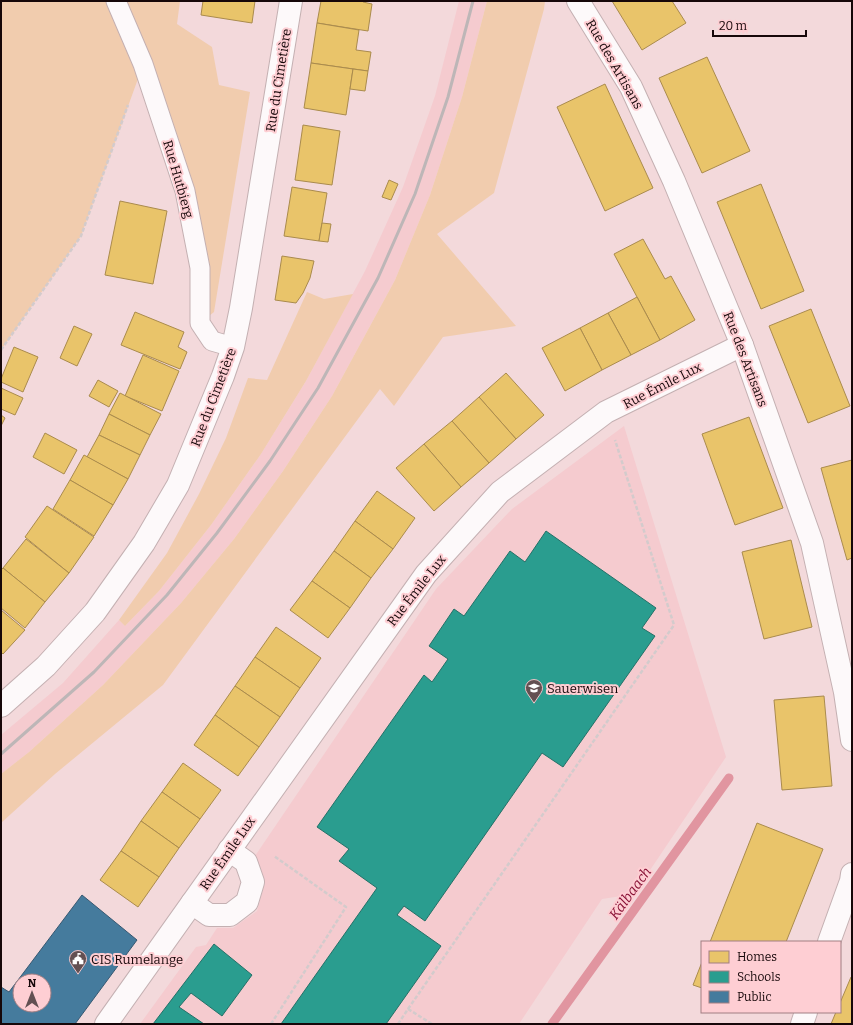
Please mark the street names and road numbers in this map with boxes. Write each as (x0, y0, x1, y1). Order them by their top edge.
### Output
street label: Rue des Artisans (583, 17, 646, 112)
street label: Rue du Cimetière (263, 27, 294, 133)
street label: Rue Hutbierg (160, 138, 197, 220)
street label: Rue des Artisans (720, 309, 771, 409)
street label: Rue du Cimetière (188, 346, 239, 448)
street label: Rue Émile Lux (621, 359, 704, 412)
street label: Rue Émile Lux (384, 552, 449, 629)
street label: Rue Émile Lux (197, 814, 258, 893)

